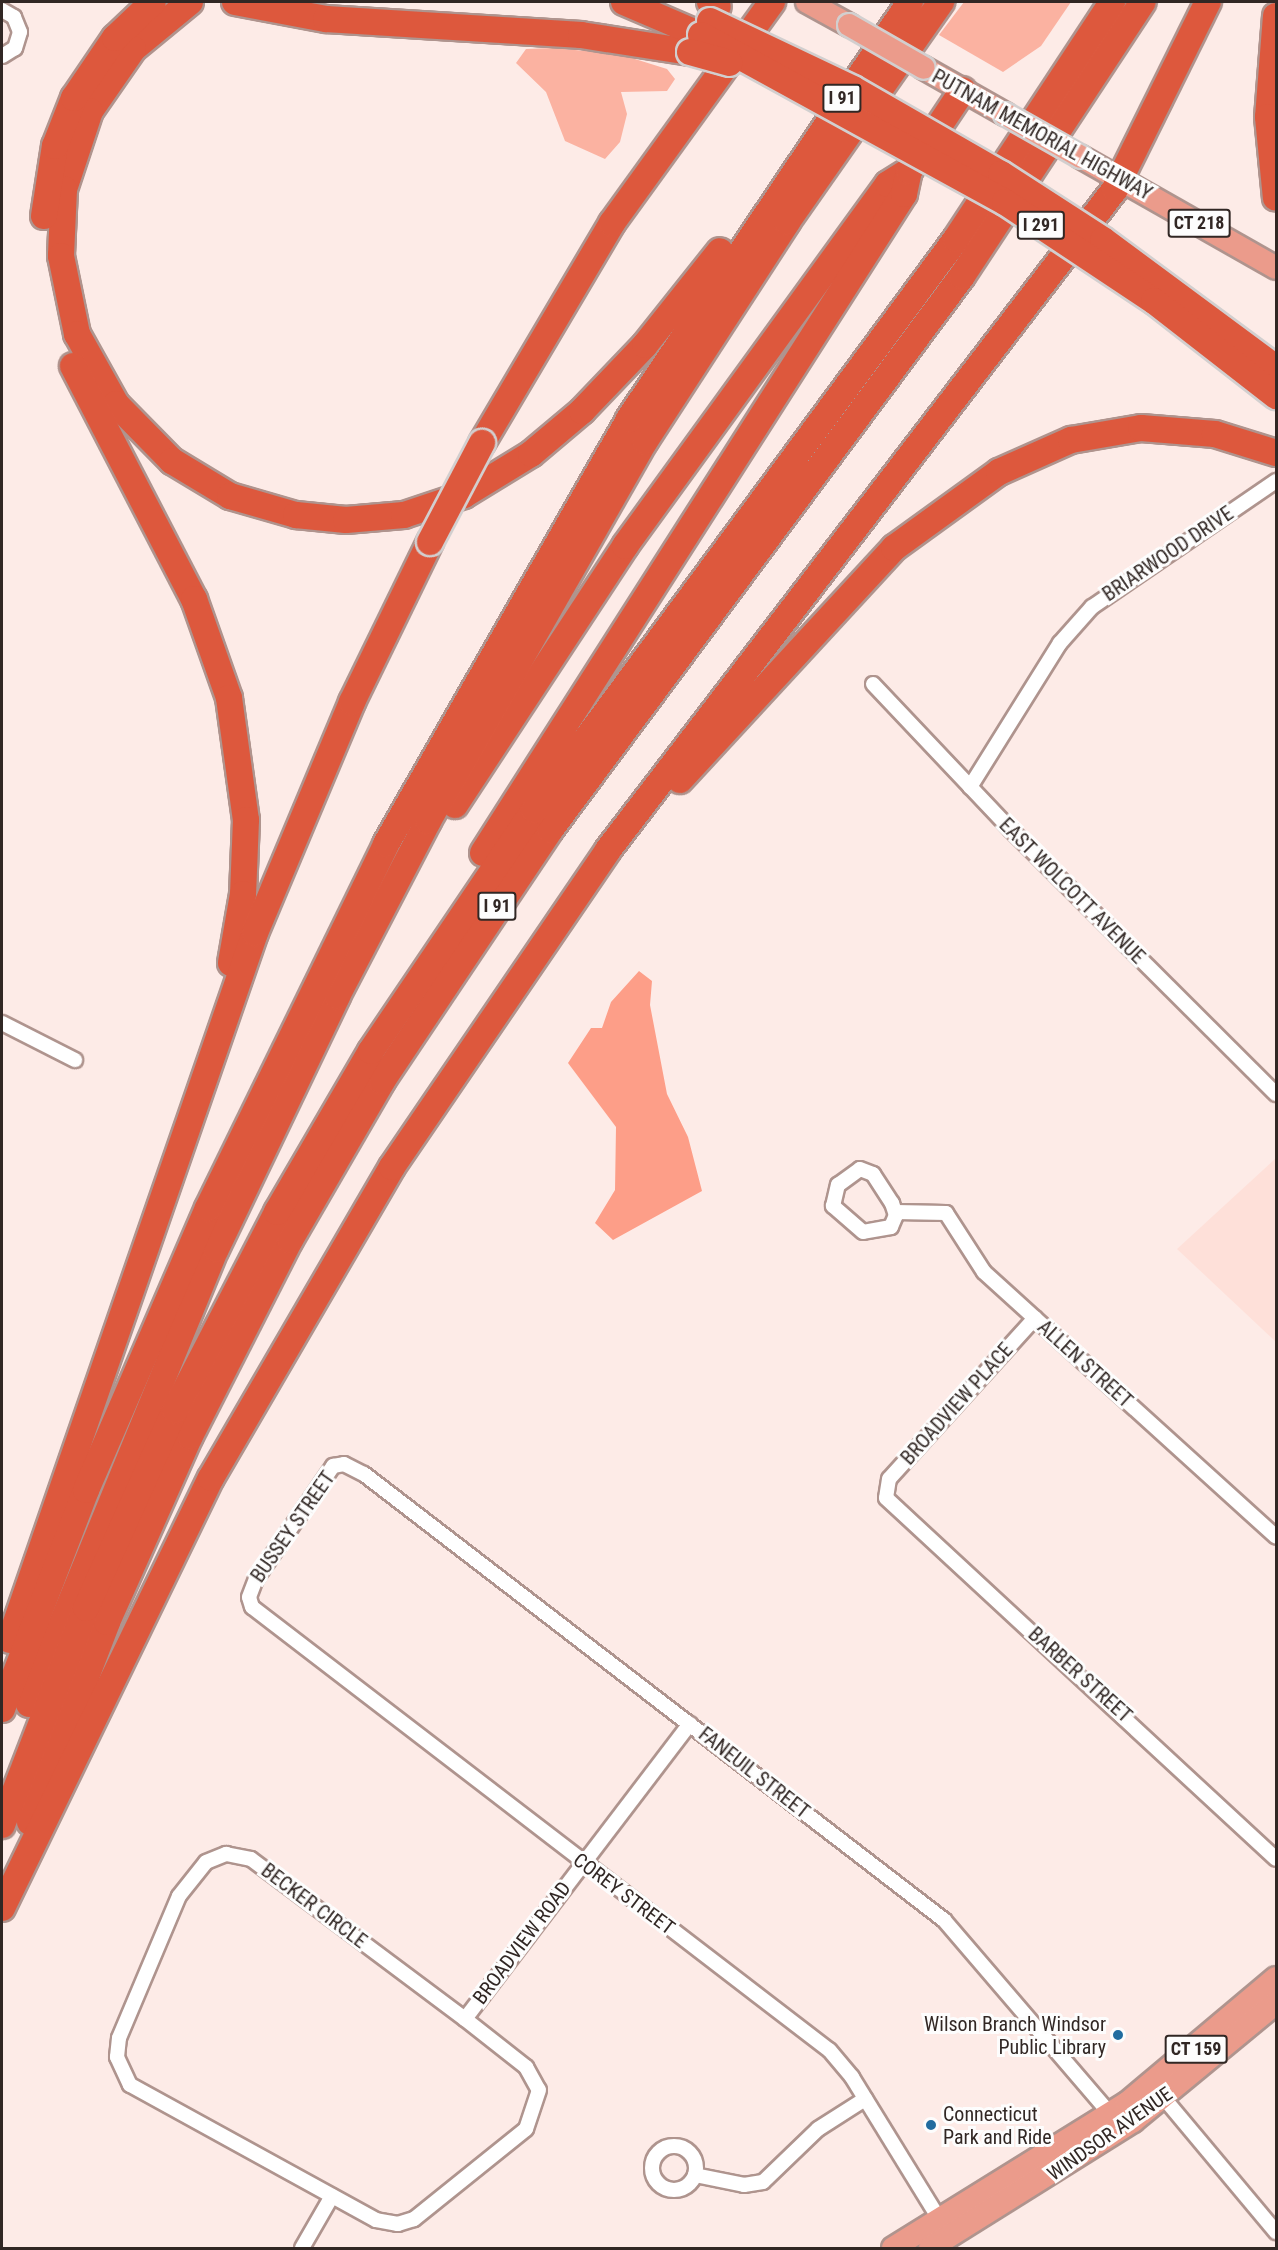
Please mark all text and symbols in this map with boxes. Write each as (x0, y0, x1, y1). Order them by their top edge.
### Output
street label: PUTNAM MEMORIAL HIGHWAY (928, 64, 1156, 206)
road number: I 91 (821, 83, 863, 113)
road number: CT 218 (1166, 208, 1232, 238)
road number: I 291 (1016, 210, 1066, 240)
street label: BRIARWOOD DRIVE (1098, 501, 1238, 607)
street label: EAST WOLCOTT AVENUE (994, 813, 1150, 969)
road number: I 91 (476, 891, 518, 921)
street label: ALLEN STREET (1033, 1315, 1137, 1413)
street label: BROADVIEW PLACE (896, 1338, 1018, 1470)
street label: BUSSEY STREET (246, 1467, 340, 1587)
street label: BARBER STREET (1023, 1622, 1137, 1728)
street label: FANEUIL STREET (694, 1722, 814, 1824)
street label: COREY STREET (569, 1848, 679, 1940)
street label: BECKER CIRCLE (256, 1859, 372, 1953)
street label: BROADVIEW ROAD (468, 1877, 576, 2009)
place label: Wilson Branch Windsor Public Library (924, 2012, 1106, 2059)
marker: Wilson Branch Windsor Public Library (1111, 2028, 1125, 2042)
road number: CT 159 (1163, 2034, 1229, 2064)
street label: WINDSOR AVENUE (1043, 2082, 1177, 2186)
place label: Connecticut Park and Ride (943, 2102, 1052, 2149)
marker: Connecticut Park and Ride (924, 2118, 938, 2132)

